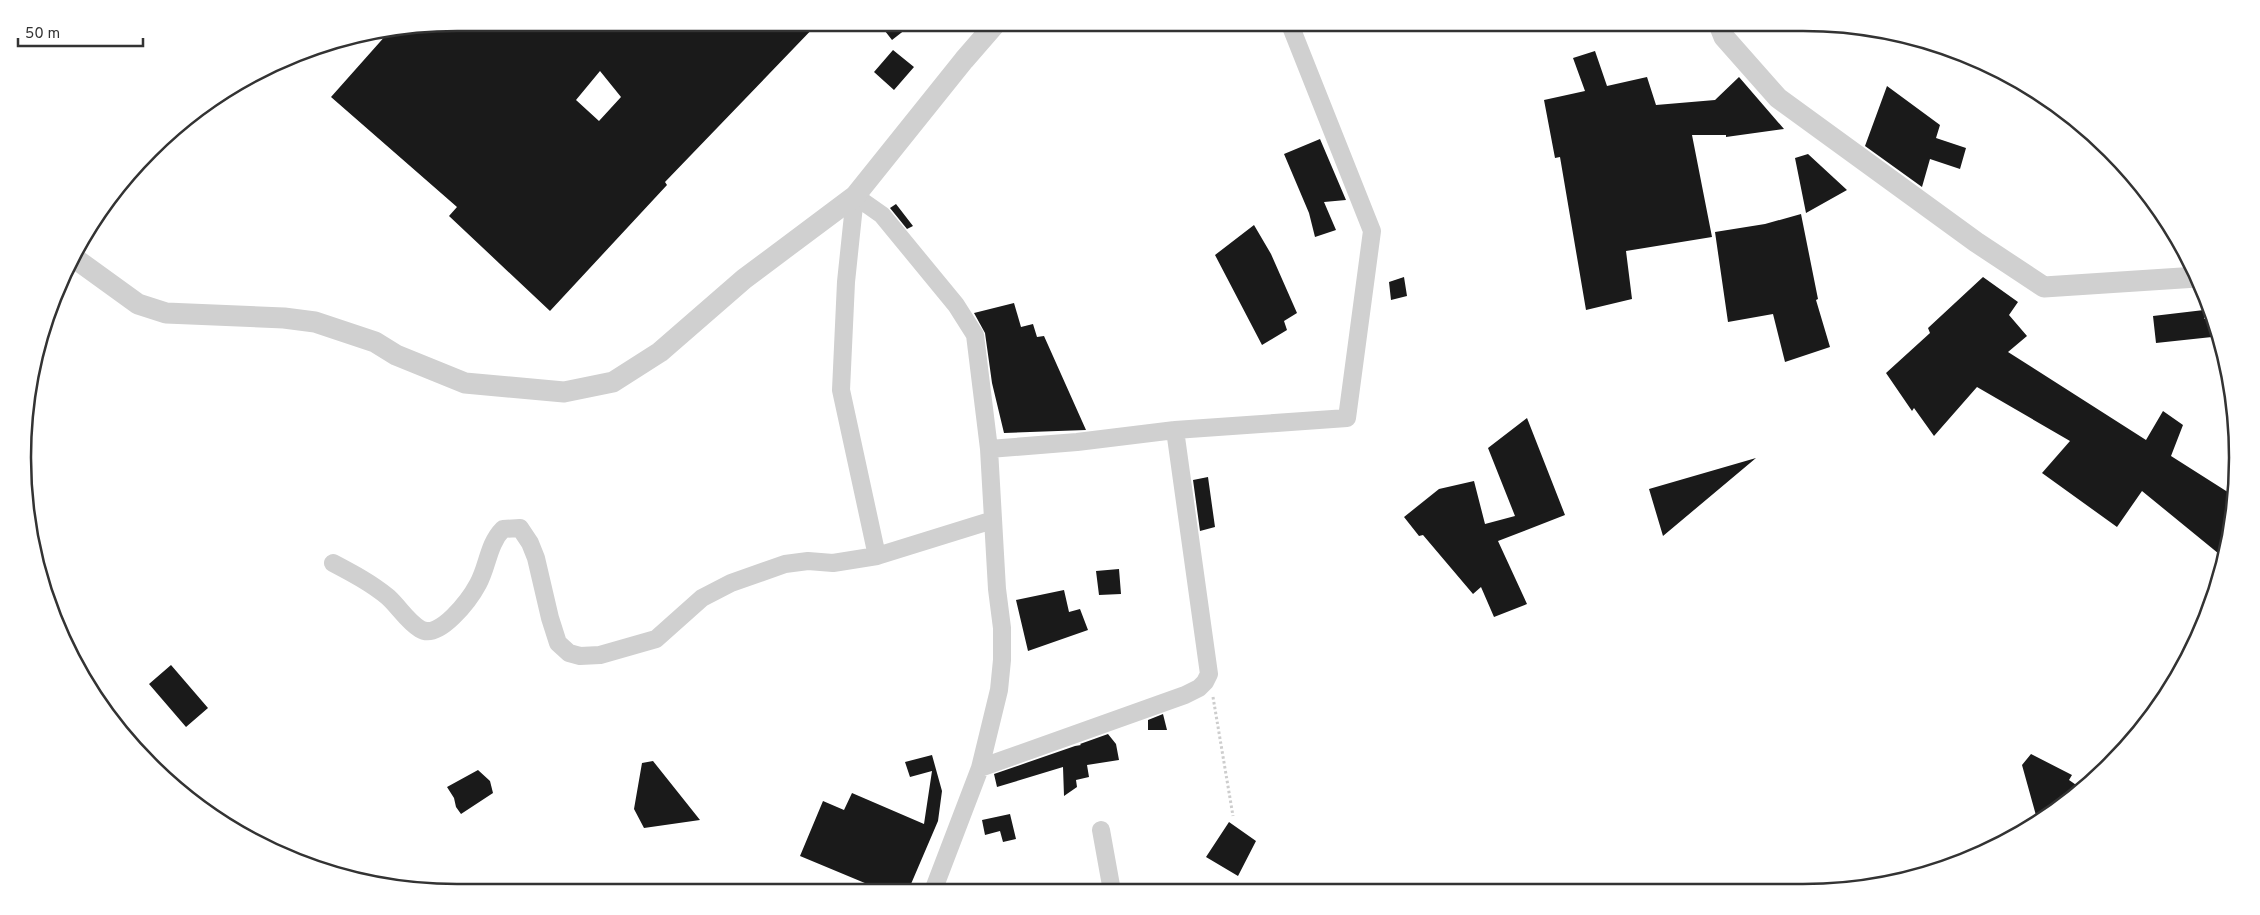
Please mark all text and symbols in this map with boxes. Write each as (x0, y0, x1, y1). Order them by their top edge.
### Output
scale bar (18, 15, 142, 47)
text: 50 m (25, 25, 60, 44)

